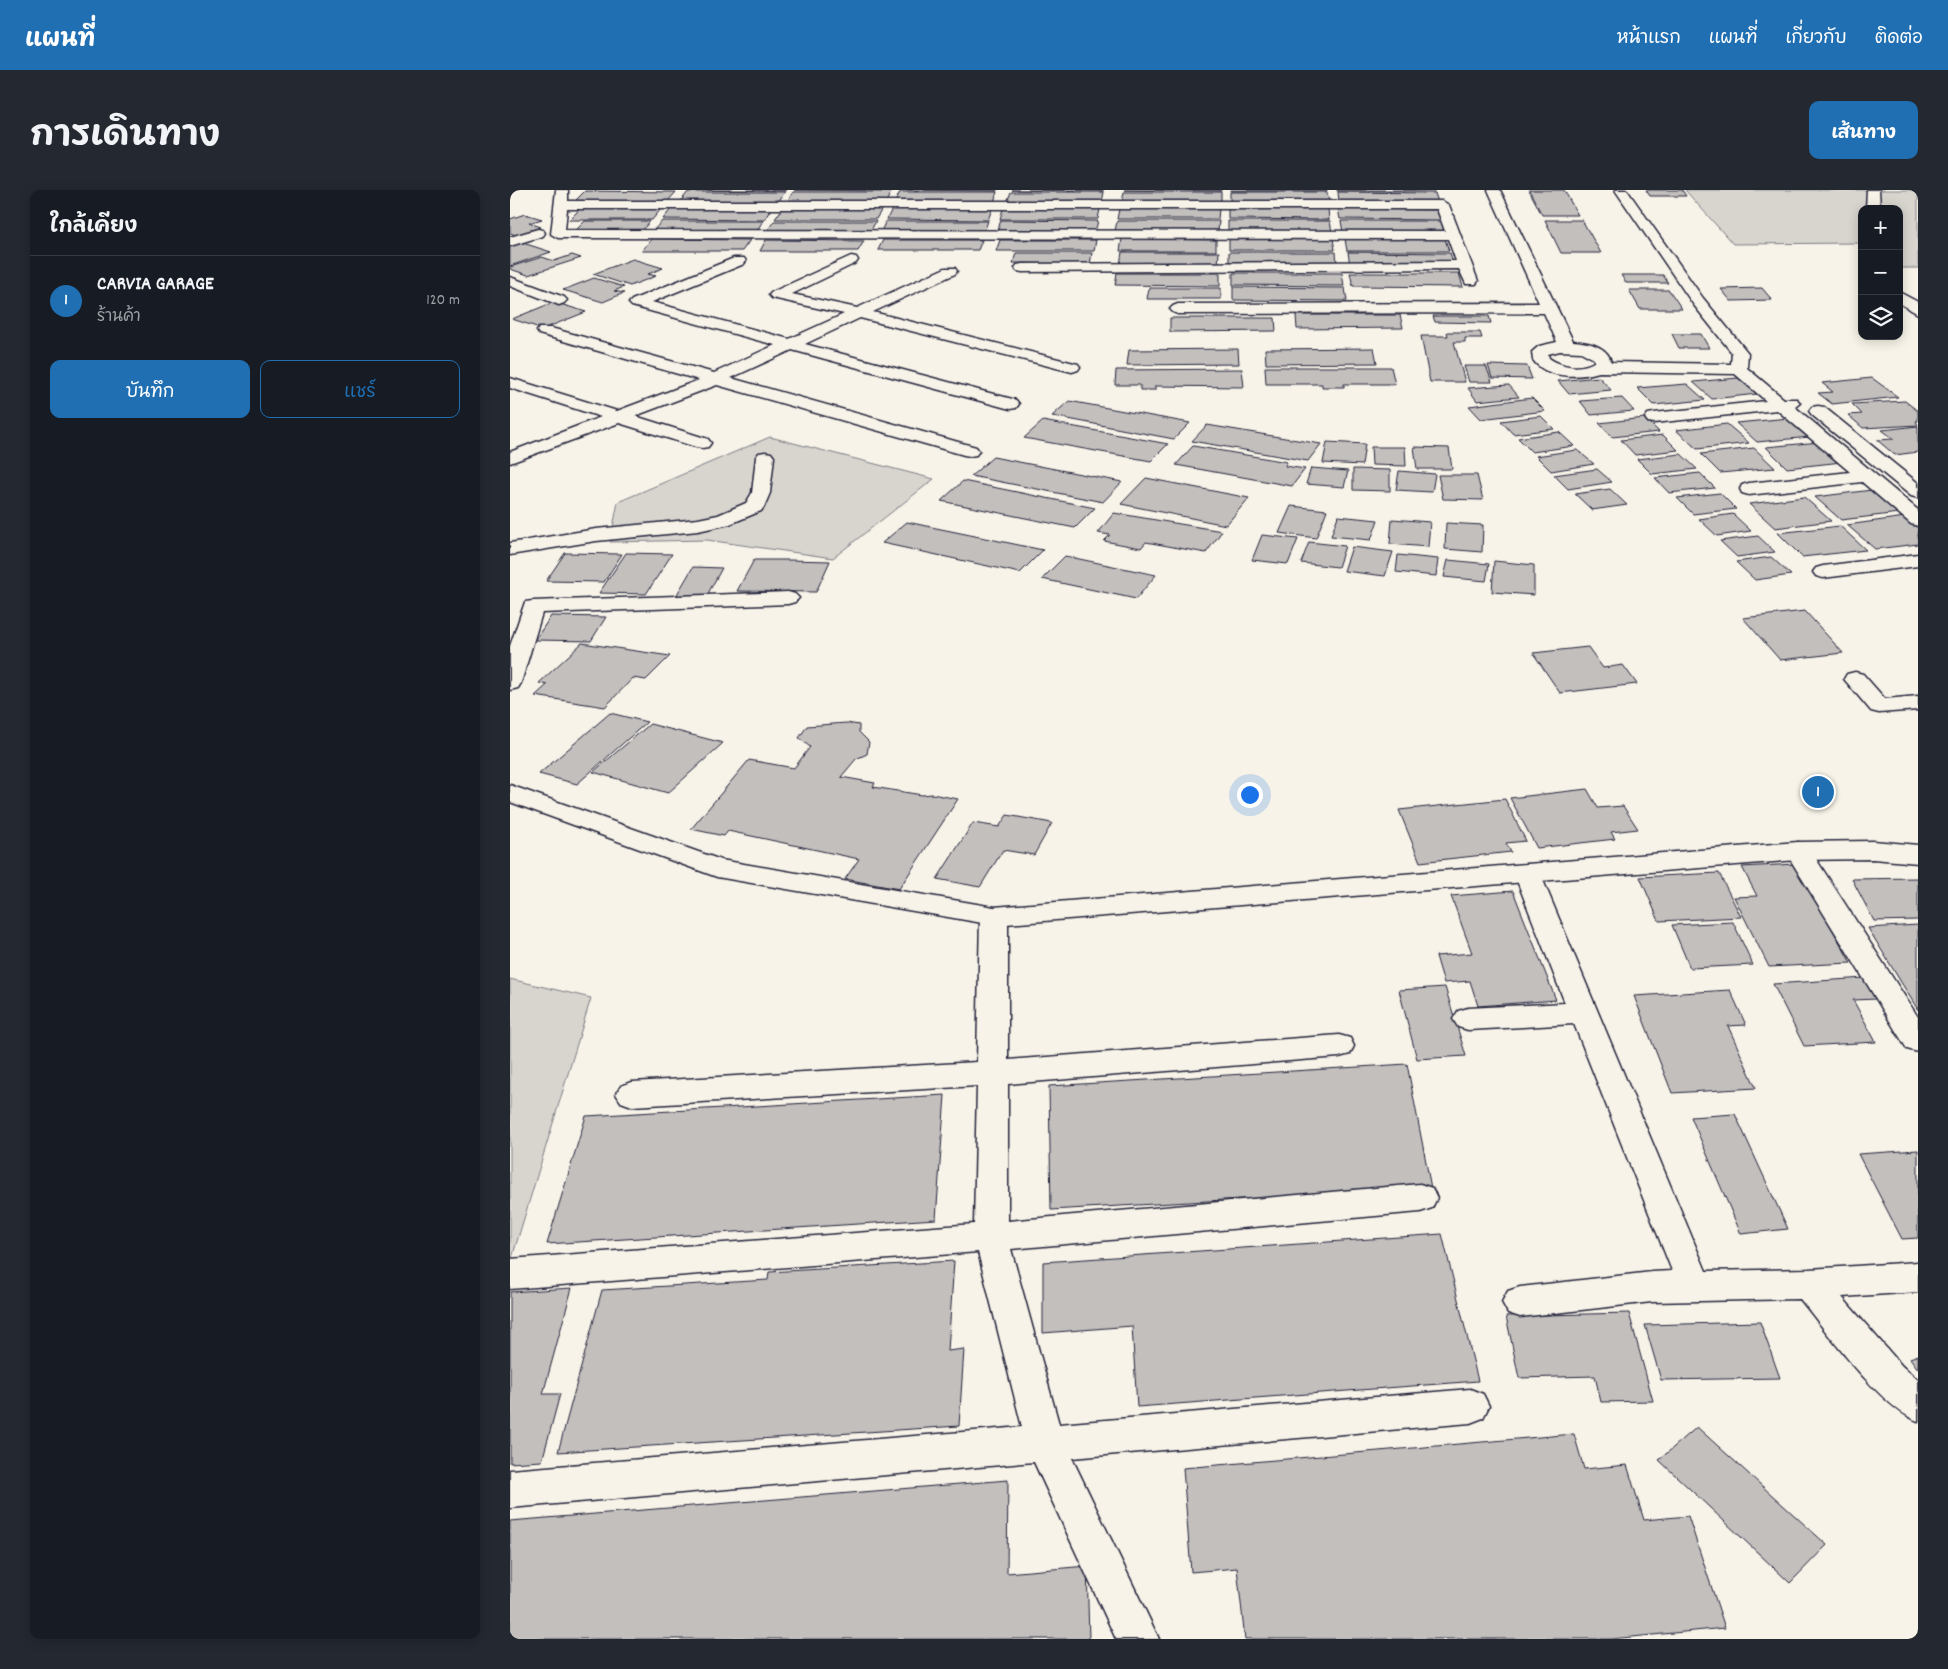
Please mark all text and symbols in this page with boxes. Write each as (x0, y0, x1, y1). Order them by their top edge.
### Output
text: แผนที่ (25, 24, 95, 58)
text: หน้าแรก (1617, 27, 1681, 52)
text: แผนที่ (1709, 27, 1757, 52)
text: เกี่ยวกับ (1785, 27, 1847, 52)
text: ติดต่อ (1875, 27, 1923, 52)
button: เส้นทาง (1809, 101, 1918, 159)
text: การเดินทาง (30, 113, 220, 163)
map controls (1858, 205, 1903, 340)
button: + (1858, 205, 1903, 250)
text: ใกล้เคียง (50, 213, 137, 243)
button: − (1858, 250, 1903, 295)
text: CARVIA GARAGE (97, 272, 214, 299)
text: 1 (64, 289, 68, 312)
text: 120 m (426, 289, 460, 312)
button: layers (1858, 295, 1903, 340)
text: ร้านค้า (97, 306, 141, 329)
button: บันทึก (50, 360, 250, 418)
button: แชร์ (260, 360, 460, 418)
pin: 1 (1802, 773, 1834, 811)
your location (1237, 782, 1263, 808)

